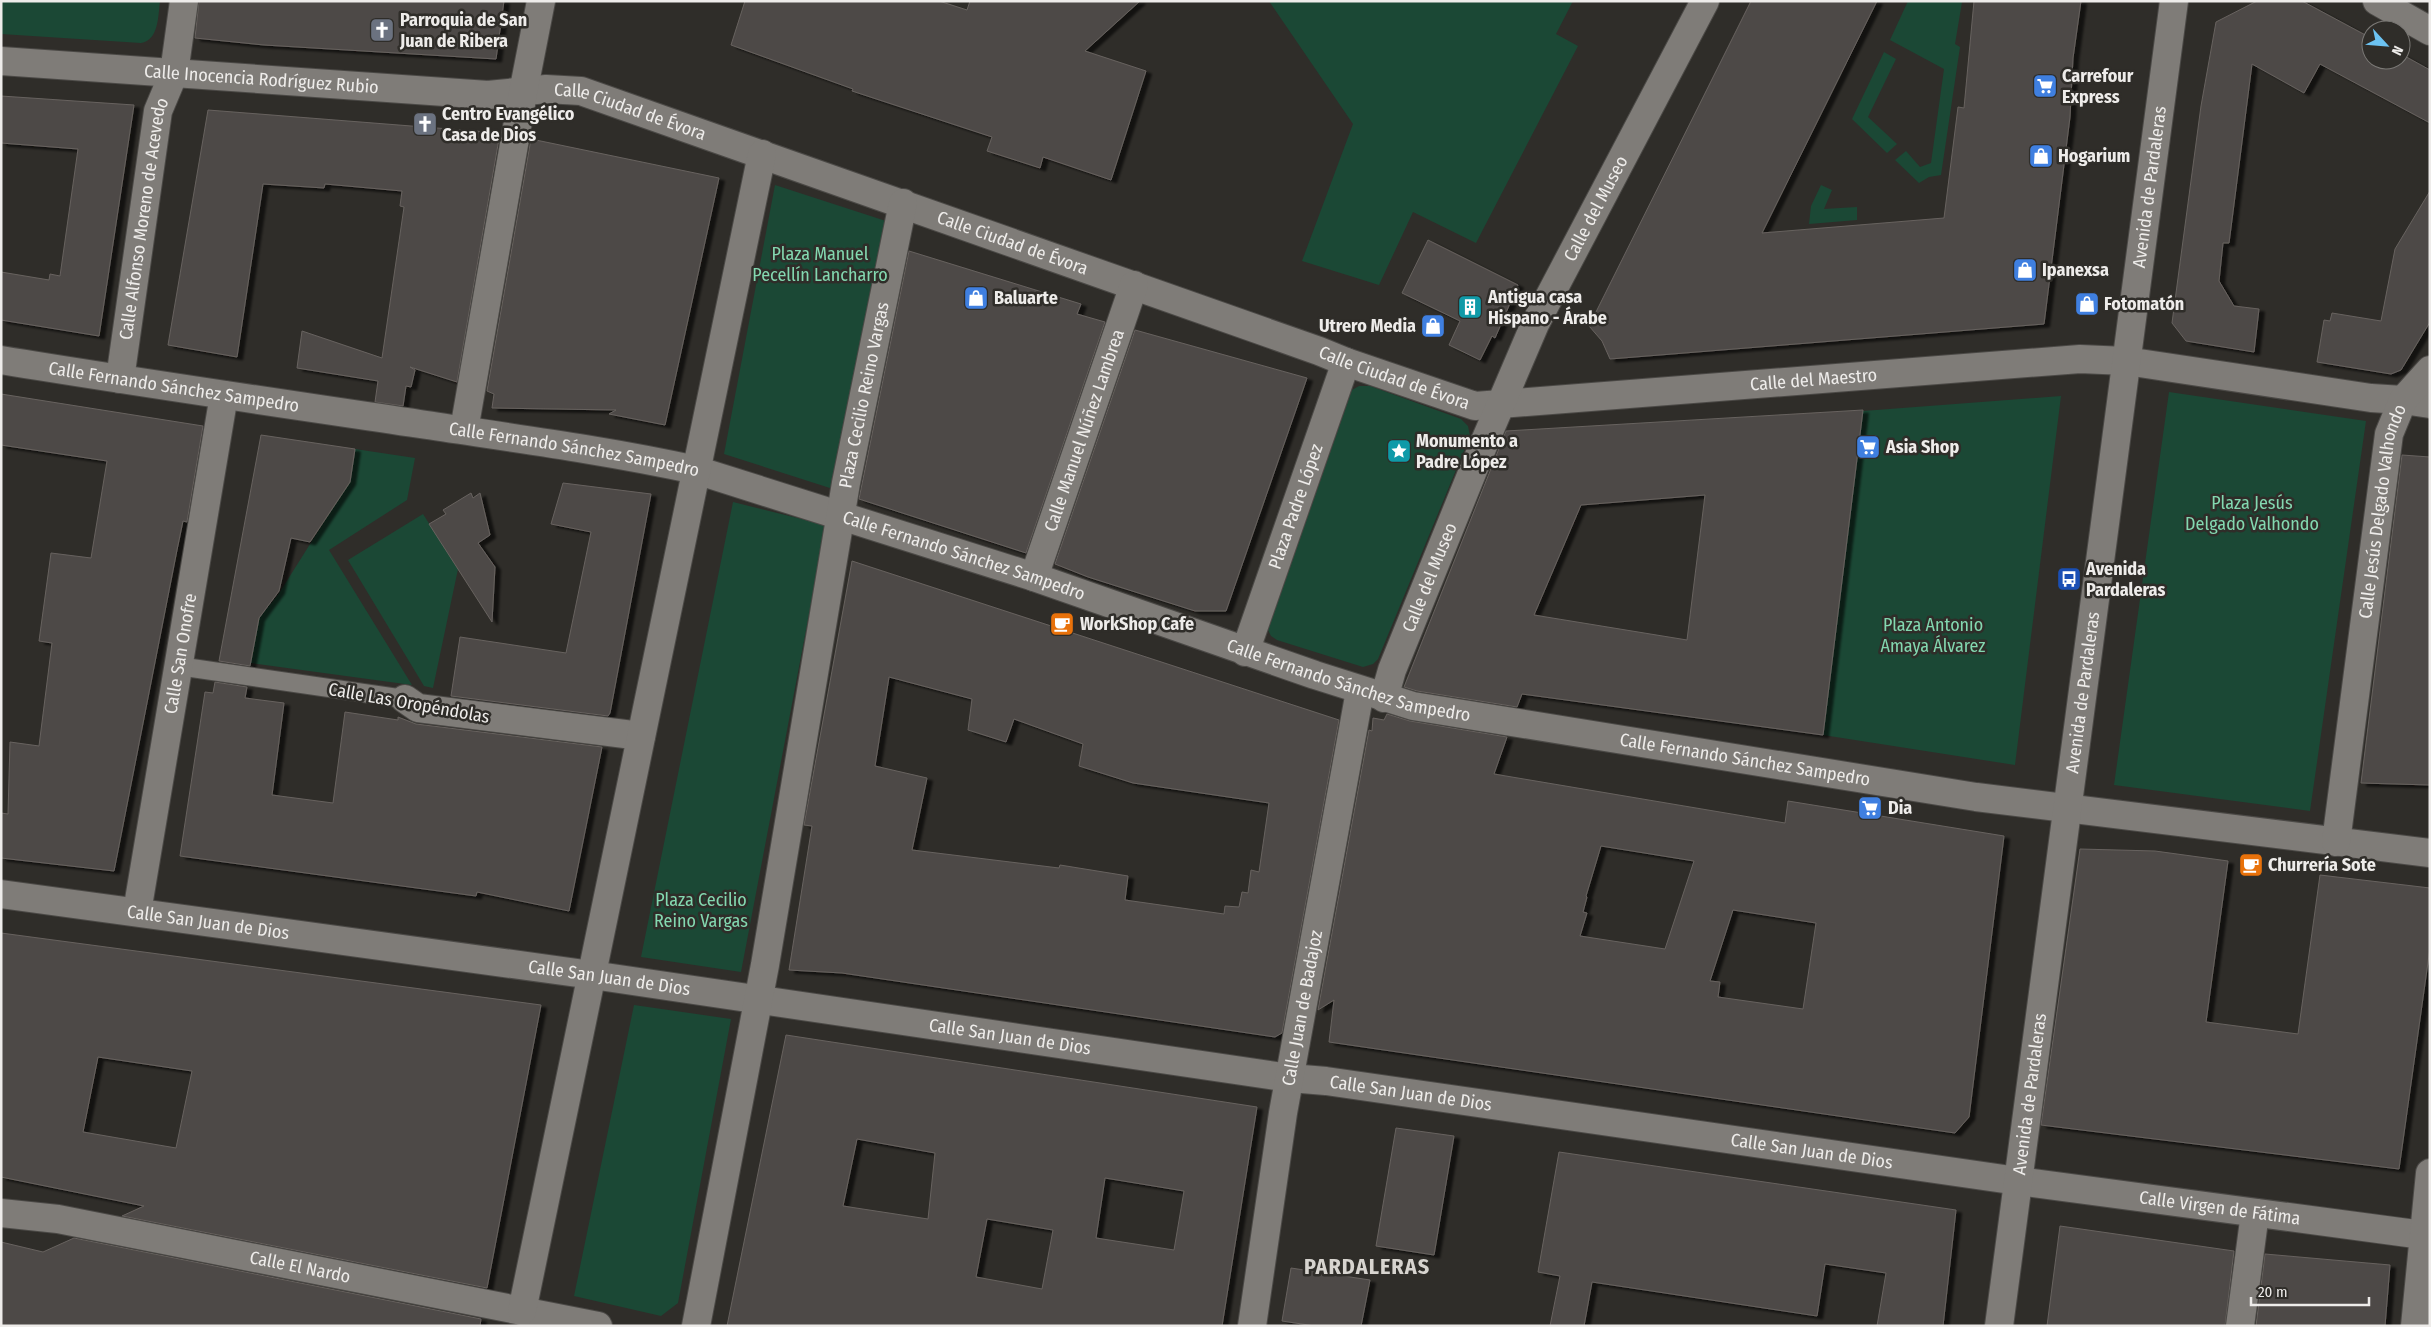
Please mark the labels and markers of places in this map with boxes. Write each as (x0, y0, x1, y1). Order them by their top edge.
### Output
place label: Parroquia de San Juan de Ribera (399, 9, 527, 52)
church icon: Parroquia de San Juan de Ribera (369, 17, 395, 43)
place label: Carrefour Express (2062, 65, 2134, 108)
supermarket icon: Carrefour Express (2032, 73, 2058, 99)
place label: Centro Evangélico Casa de Dios (442, 103, 575, 146)
church icon: Centro Evangélico Casa de Dios (412, 111, 438, 137)
shop icon: Hogarium (2028, 143, 2054, 169)
place label: Hogarium (2058, 145, 2130, 167)
shop icon: Ipanexsa (2012, 257, 2038, 283)
place label: Ipanexsa (2042, 259, 2109, 281)
shop icon: Baluarte (963, 285, 989, 311)
place label: Antigua casa Hispano - Árabe (1487, 286, 1607, 329)
place label: Baluarte (994, 287, 1058, 309)
shop icon: Fotomatón (2074, 291, 2100, 317)
place label: Fotomatón (2104, 293, 2184, 315)
building icon: Antigua casa Hispano - Árabe (1457, 294, 1483, 320)
shop icon: Utrero Media (1420, 313, 1446, 339)
place label: Utrero Media (1319, 315, 1416, 337)
place label: Monumento a Padre López (1416, 430, 1518, 473)
supermarket icon: Asia Shop (1855, 434, 1881, 460)
place label: Asia Shop (1885, 436, 1959, 458)
place icon: Monumento a Padre López (1386, 438, 1412, 464)
place label: Avenida Pardaleras (2085, 558, 2165, 601)
bus stop icon: Avenida Pardaleras (2056, 566, 2082, 592)
cafe icon: WorkShop Cafe (1049, 611, 1075, 637)
place label: WorkShop Cafe (1080, 613, 1194, 635)
supermarket icon: Dia (1857, 795, 1883, 821)
place label: Dia (1888, 797, 1912, 819)
cafe icon: Churrería Sote (2238, 852, 2264, 878)
place label: Churrería Sote (2268, 854, 2376, 876)

